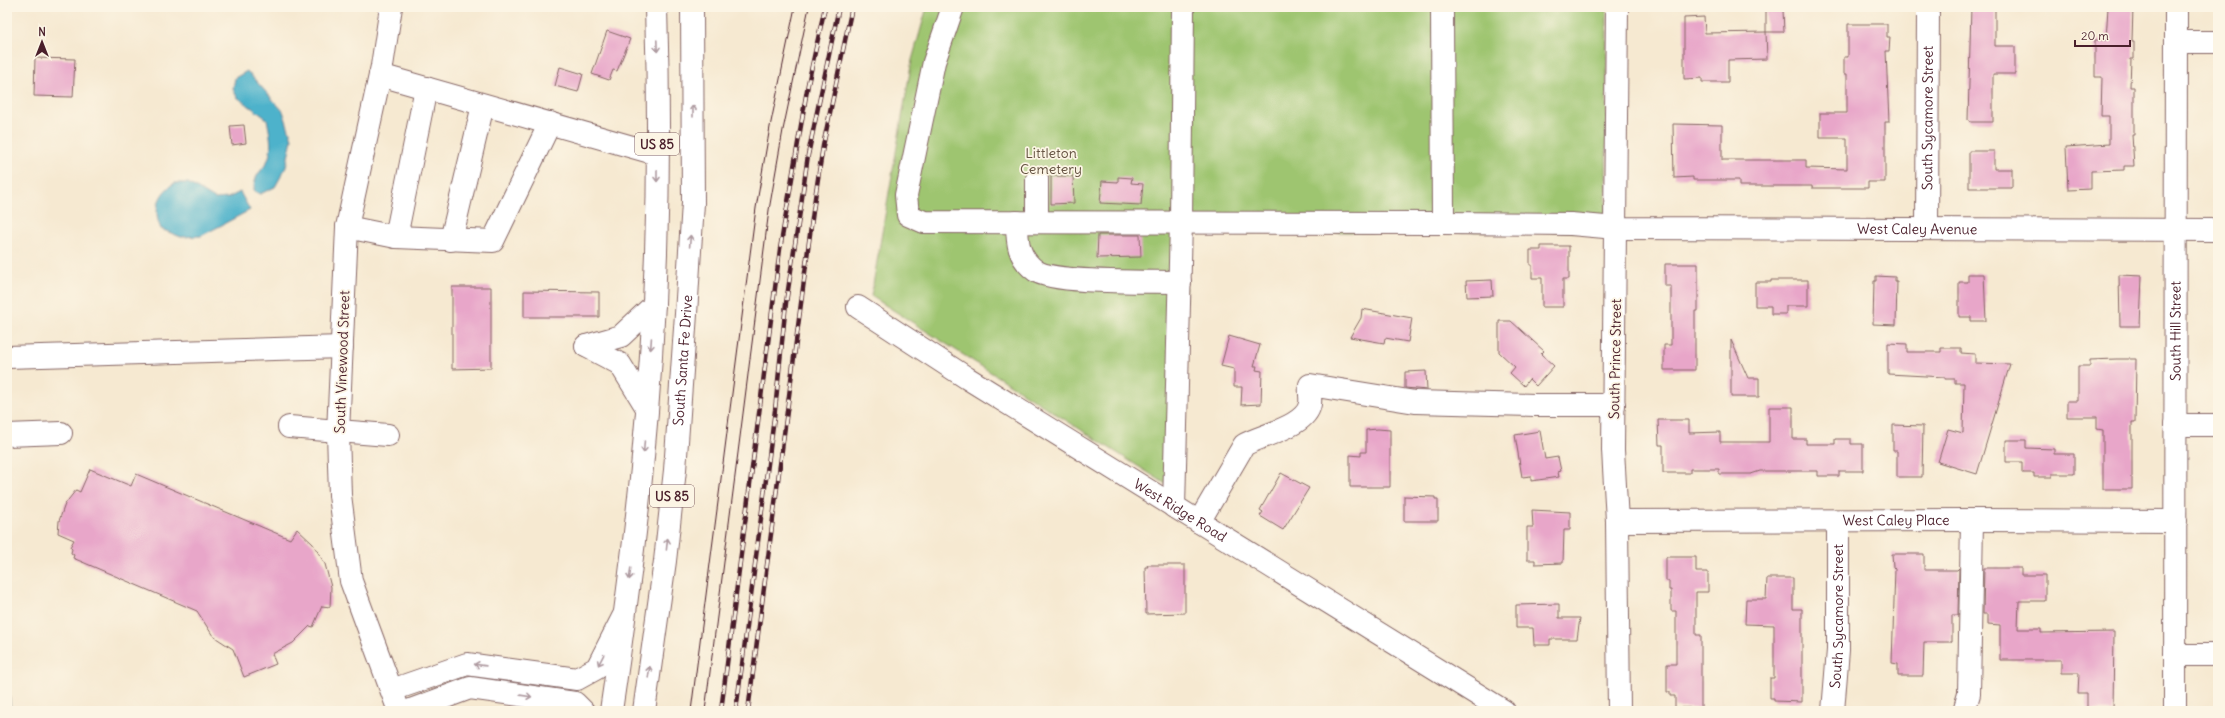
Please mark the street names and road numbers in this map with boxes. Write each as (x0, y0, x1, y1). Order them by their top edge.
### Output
street label: South Sycamore Street (1918, 45, 1937, 190)
road number: US 85 (635, 133, 679, 155)
street label: West Caley Avenue (1857, 220, 1977, 238)
street label: South Hill Street (2166, 281, 2185, 381)
street label: South Vinewood Street (331, 290, 354, 434)
street label: South Santa Fe Drive (669, 294, 696, 426)
street label: South Prince Street (1605, 298, 1625, 419)
street label: West Ridge Road (1130, 475, 1230, 546)
road number: US 85 (650, 485, 694, 507)
street label: West Caley Place (1842, 511, 1950, 529)
street label: South Sycamore Street (1826, 544, 1847, 689)

